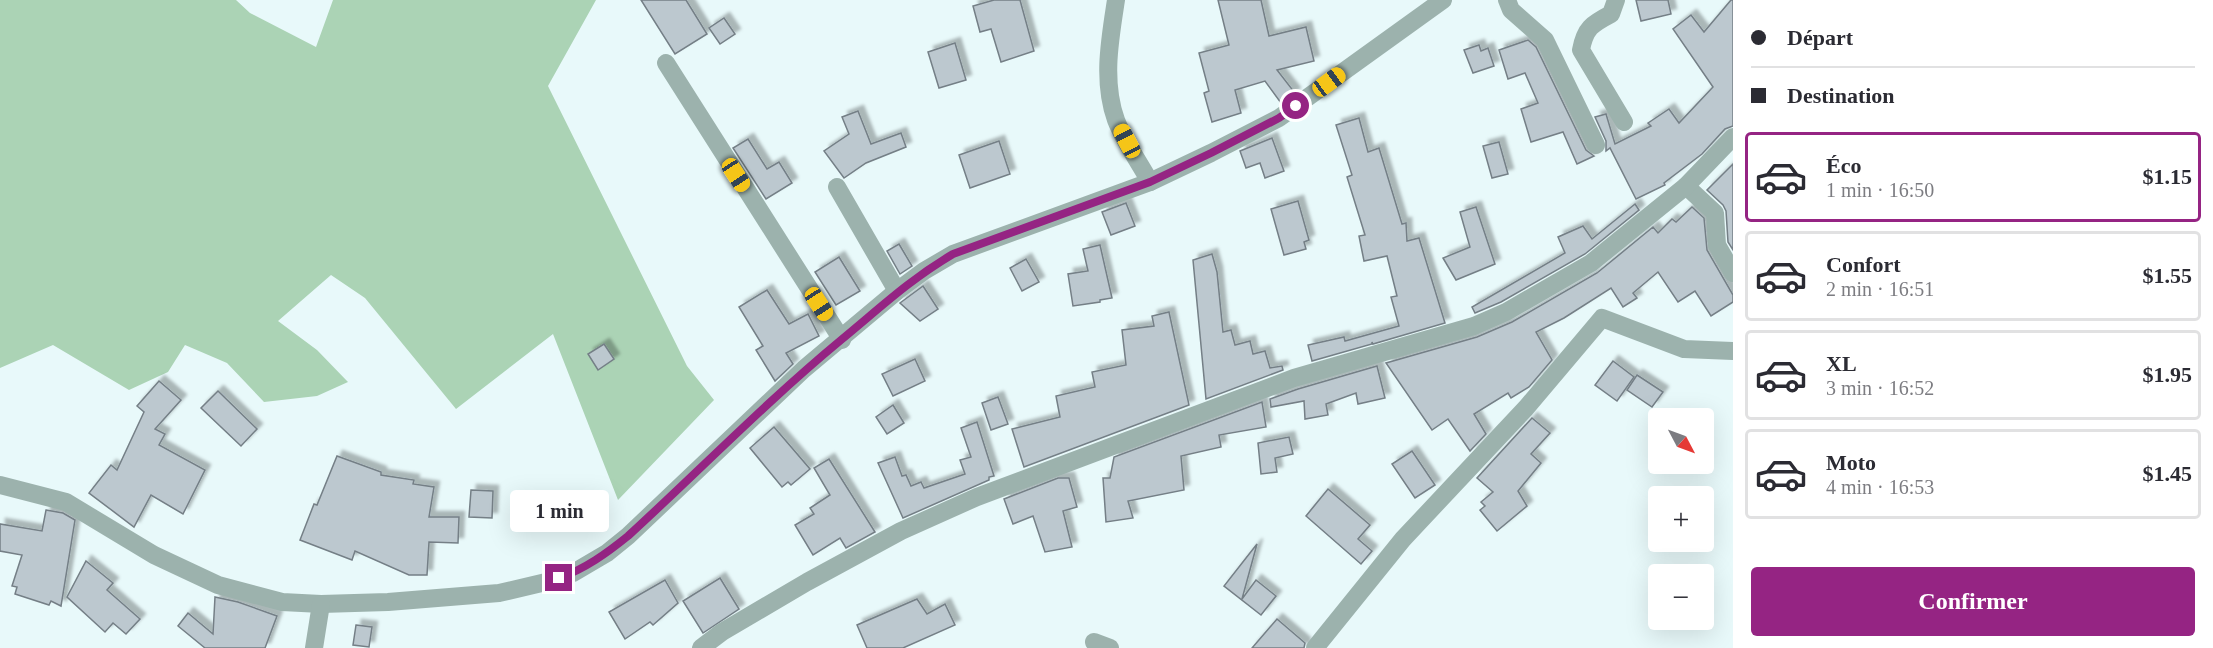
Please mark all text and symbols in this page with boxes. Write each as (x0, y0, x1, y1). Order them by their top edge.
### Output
text: Départ (1787, 25, 1853, 50)
car (1309, 64, 1349, 100)
text: Destination (1787, 83, 1895, 108)
route start (1282, 92, 1309, 119)
car (1111, 121, 1143, 161)
icon: car (1754, 150, 1808, 204)
text: Éco (1826, 153, 1861, 178)
car (719, 155, 753, 195)
text: $1.15 (2143, 164, 2192, 189)
text: 1 min · 16:50 (1826, 179, 1934, 201)
icon: car (1754, 249, 1808, 303)
text: Confort (1826, 252, 1901, 277)
text: $1.55 (2143, 263, 2192, 288)
text: 2 min · 16:51 (1826, 278, 1934, 300)
car (802, 284, 836, 324)
icon: car (1754, 348, 1808, 402)
text: XL (1826, 351, 1857, 376)
text: $1.95 (2143, 362, 2192, 387)
text: 3 min · 16:52 (1826, 377, 1934, 399)
north arrow (1648, 408, 1714, 474)
map controls (1648, 408, 1714, 630)
icon: car (1754, 447, 1808, 501)
text: Moto (1826, 450, 1876, 475)
text: $1.45 (2143, 461, 2192, 486)
text: 4 min · 16:53 (1826, 476, 1934, 498)
button: + (1648, 486, 1714, 552)
callout: 1 min (510, 491, 608, 533)
text: 1 min (535, 500, 584, 522)
route end (545, 564, 572, 591)
button: − (1648, 564, 1714, 630)
button: Confirmer (1751, 567, 2195, 636)

